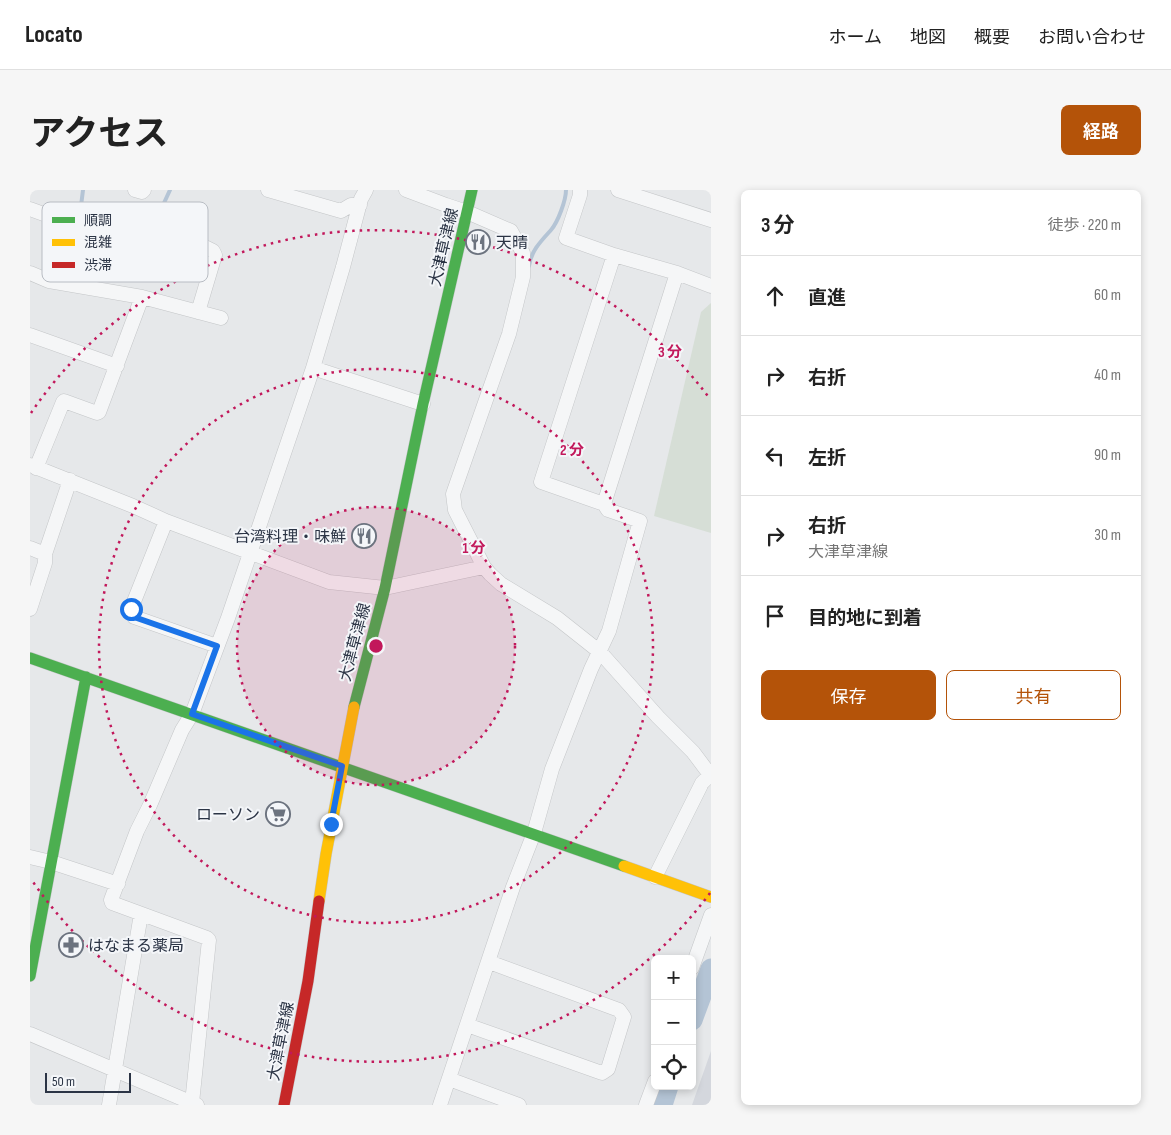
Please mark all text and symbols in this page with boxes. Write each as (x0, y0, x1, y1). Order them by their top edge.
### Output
text: Locato (25, 20, 83, 49)
text: ホーム (829, 27, 882, 48)
text: 地図 (910, 27, 946, 48)
text: 概要 (974, 27, 1010, 48)
text: お問い合わせ (1038, 27, 1146, 48)
button: 経路 (1061, 105, 1141, 155)
text: アクセス (30, 113, 168, 156)
legend (42, 202, 208, 282)
street label: 大津草津線 (426, 206, 463, 288)
text: 順調 (84, 212, 112, 229)
text: 3 分 (761, 213, 795, 238)
text: 徒歩 · 220 m (1048, 216, 1121, 235)
restaurant icon: 天晴 (465, 229, 491, 255)
text: 混雑 (84, 234, 112, 251)
place label: 天晴 (496, 234, 528, 253)
text: 渋滞 (84, 257, 112, 274)
icon: ahead (761, 282, 789, 310)
text: 60 m (1094, 286, 1121, 305)
text: 直進 (808, 287, 846, 310)
text: 3 分 (658, 343, 682, 362)
icon: right (761, 362, 789, 390)
text: 40 m (1094, 366, 1121, 385)
text: 右折 (808, 367, 846, 390)
text: 2 分 (560, 441, 584, 460)
icon: left (761, 442, 789, 470)
text: 90 m (1094, 446, 1121, 465)
text: 左折 (808, 447, 846, 470)
text: 右折 (808, 515, 846, 538)
icon: right (761, 522, 789, 550)
restaurant icon: 台湾料理・味鮮 (351, 523, 377, 549)
text: 30 m (1094, 526, 1121, 545)
place label: 台湾料理・味鮮 (234, 528, 346, 547)
text: 1 分 (462, 539, 486, 558)
text: 大津草津線 (808, 543, 888, 562)
route start (120, 598, 143, 621)
street label: 大津草津線 (336, 601, 375, 683)
icon: arrive (761, 602, 789, 630)
text: 目的地に到着 (808, 607, 922, 630)
centre of rings (367, 637, 385, 655)
button: 保存 (761, 670, 936, 720)
button: 共有 (946, 670, 1121, 720)
supermarket icon: ローソン (265, 801, 291, 827)
place label: ローソン (196, 806, 260, 825)
route end (320, 813, 343, 836)
pharmacy icon: はなまる薬局 (58, 932, 84, 958)
place label: はなまる薬局 (88, 937, 184, 956)
map controls (651, 955, 696, 1090)
button: + (651, 955, 696, 1000)
street label: 大津草津線 (265, 1000, 298, 1082)
button: − (651, 1000, 696, 1045)
button: locate (651, 1045, 696, 1090)
scale bar (45, 1070, 131, 1093)
text: 50 m (52, 1073, 75, 1090)

